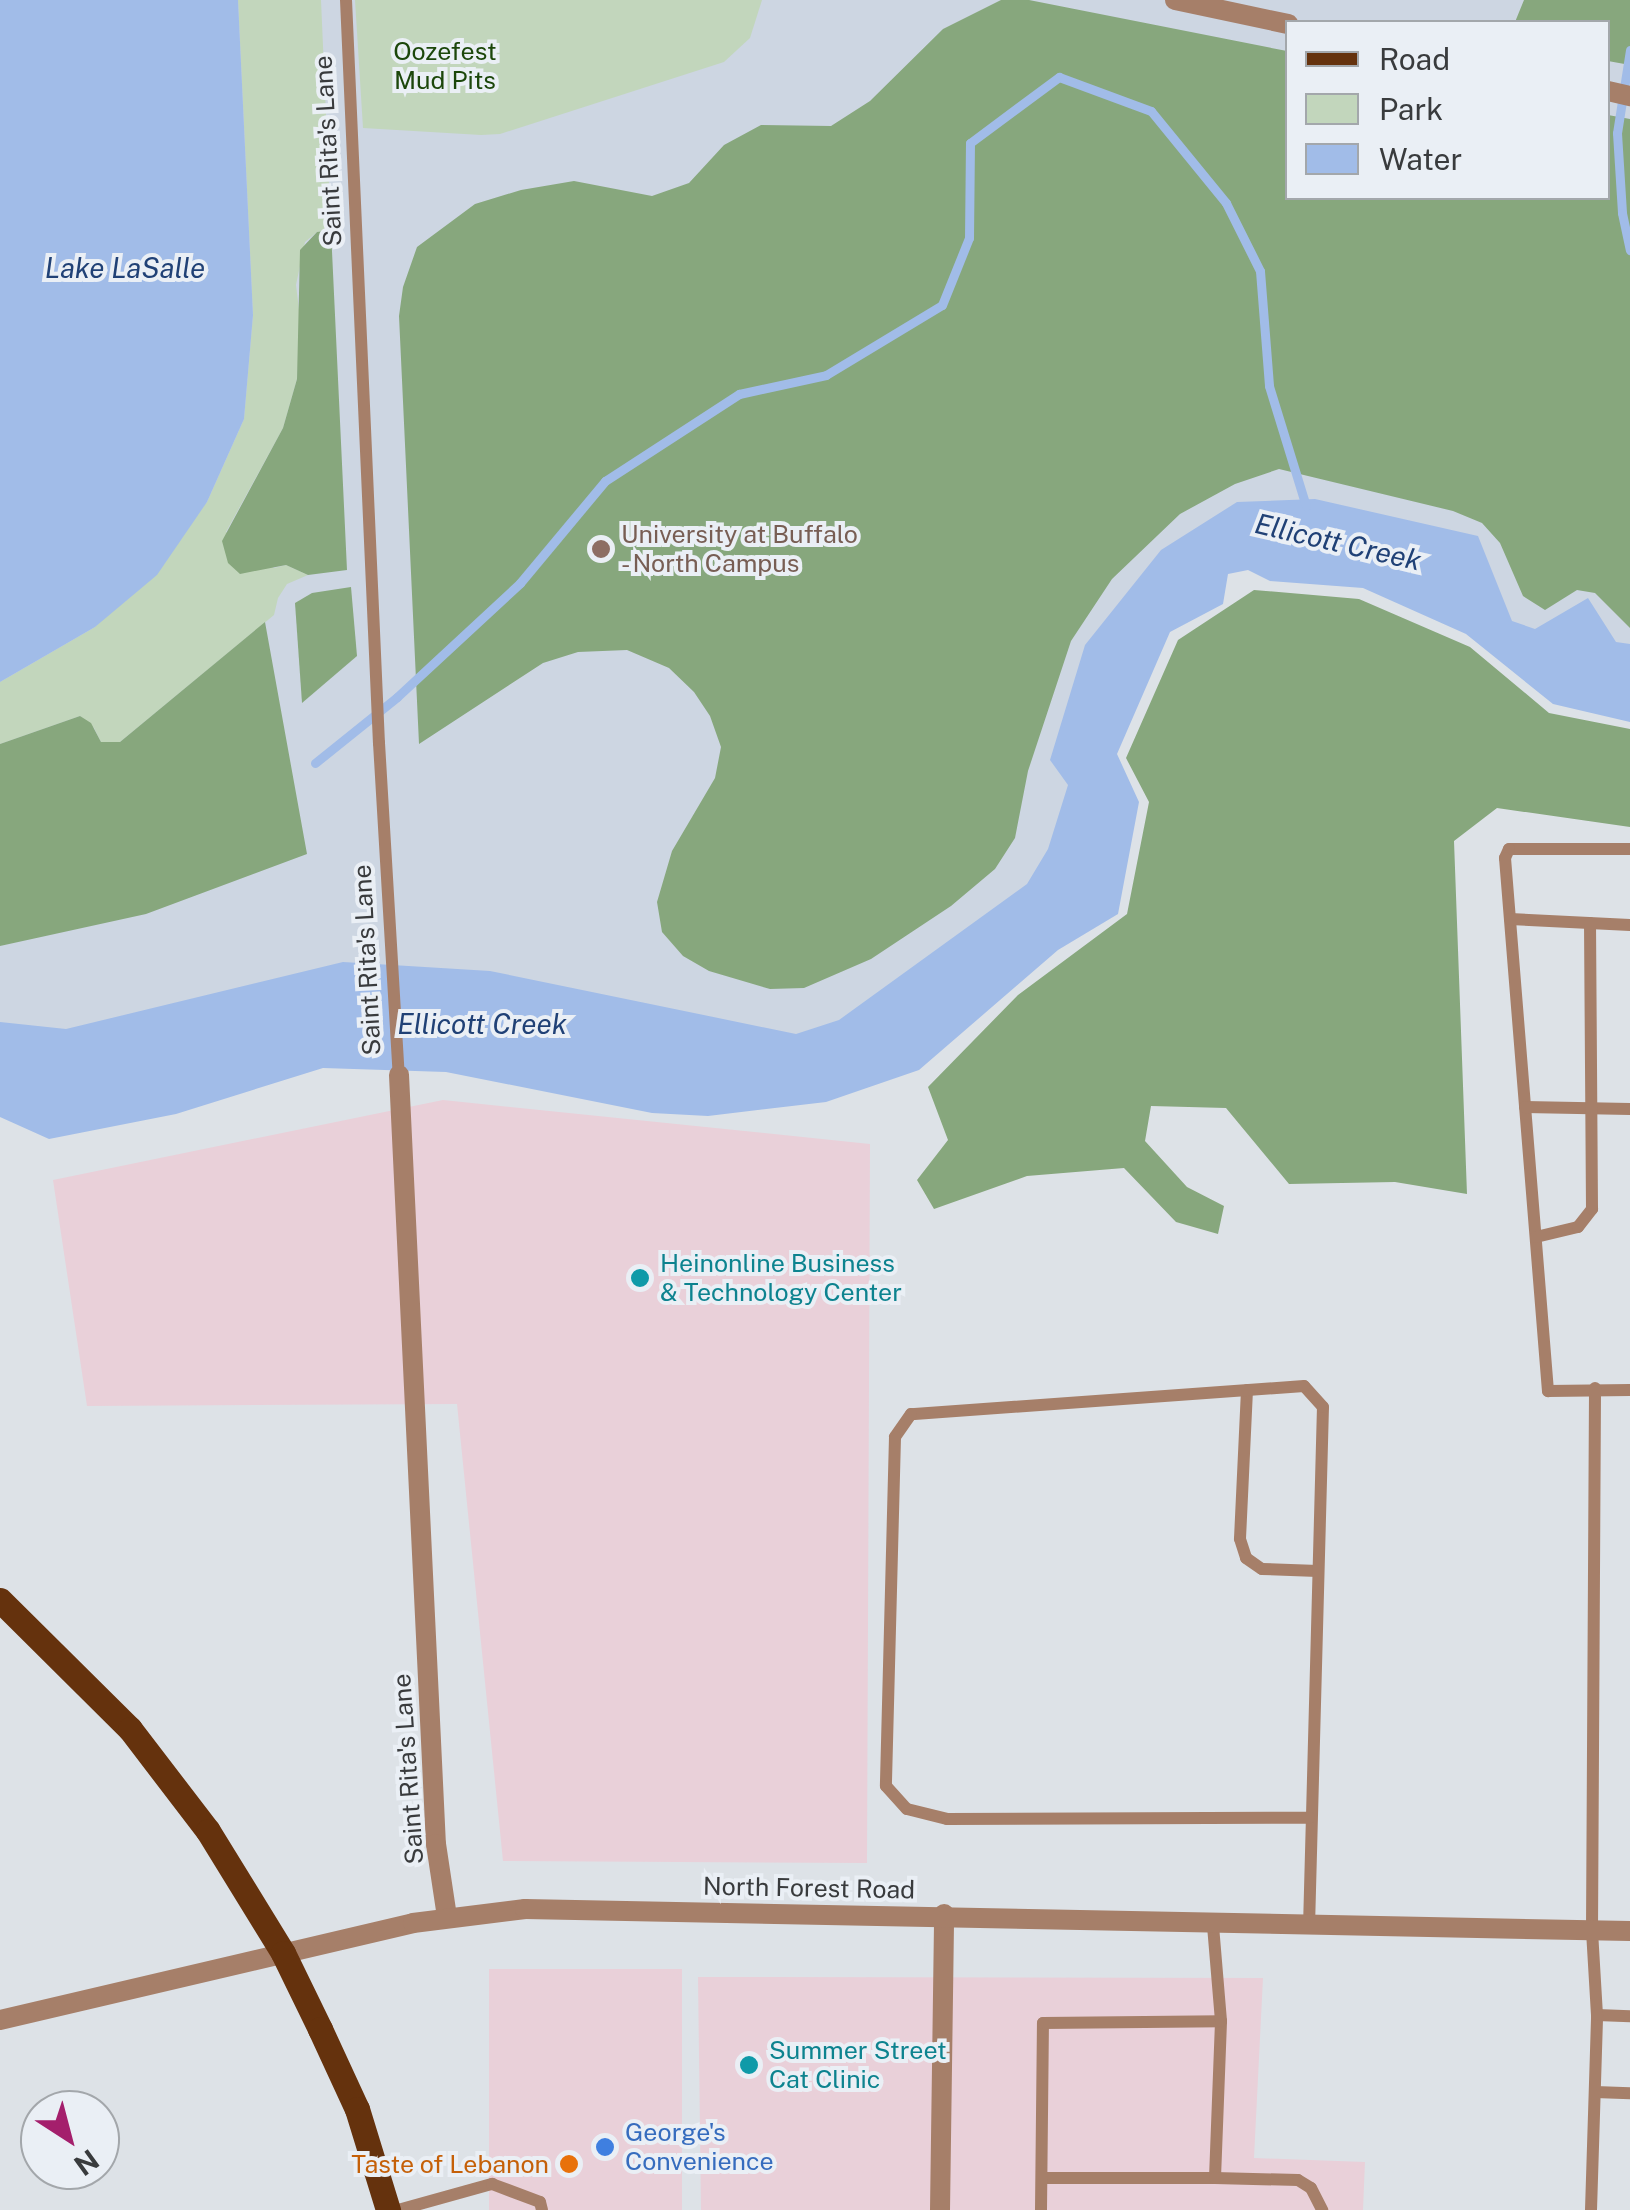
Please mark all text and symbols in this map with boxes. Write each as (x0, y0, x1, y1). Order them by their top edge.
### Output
legend (1285, 20, 1610, 200)
park label: Oozefest Mud Pits (393, 37, 497, 96)
text: Road (1379, 41, 1450, 77)
street label: Saint Rita's Lane (308, 55, 348, 247)
text: Park (1379, 91, 1443, 127)
text: Water (1379, 141, 1462, 177)
water label: Lake LaSalle (45, 251, 205, 285)
water label: Ellicott Creek (1252, 507, 1424, 577)
place label: University at Buffalo - North Campus (621, 520, 858, 579)
marker: University at Buffalo - North Campus (590, 538, 612, 560)
street label: Saint Rita's Lane (347, 864, 387, 1056)
water label: Ellicott Creek (397, 1007, 567, 1041)
place label: Heinonline Business & Technology Center (660, 1249, 902, 1308)
marker: Heinonline Business & Technology Center (629, 1267, 651, 1289)
street label: Saint Rita's Lane (386, 1673, 430, 1865)
street label: North Forest Road (703, 1871, 915, 1905)
place label: Summer Street Cat Clinic (769, 2036, 947, 2095)
marker: Summer Street Cat Clinic (738, 2054, 760, 2076)
north arrow (20, 2090, 120, 2190)
place label: George's Convenience (625, 2118, 774, 2177)
marker: George's Convenience (594, 2136, 616, 2158)
text: N (68, 2143, 105, 2183)
place label: Taste of Lebanon (351, 2149, 549, 2179)
marker: Taste of Lebanon (558, 2153, 580, 2175)

